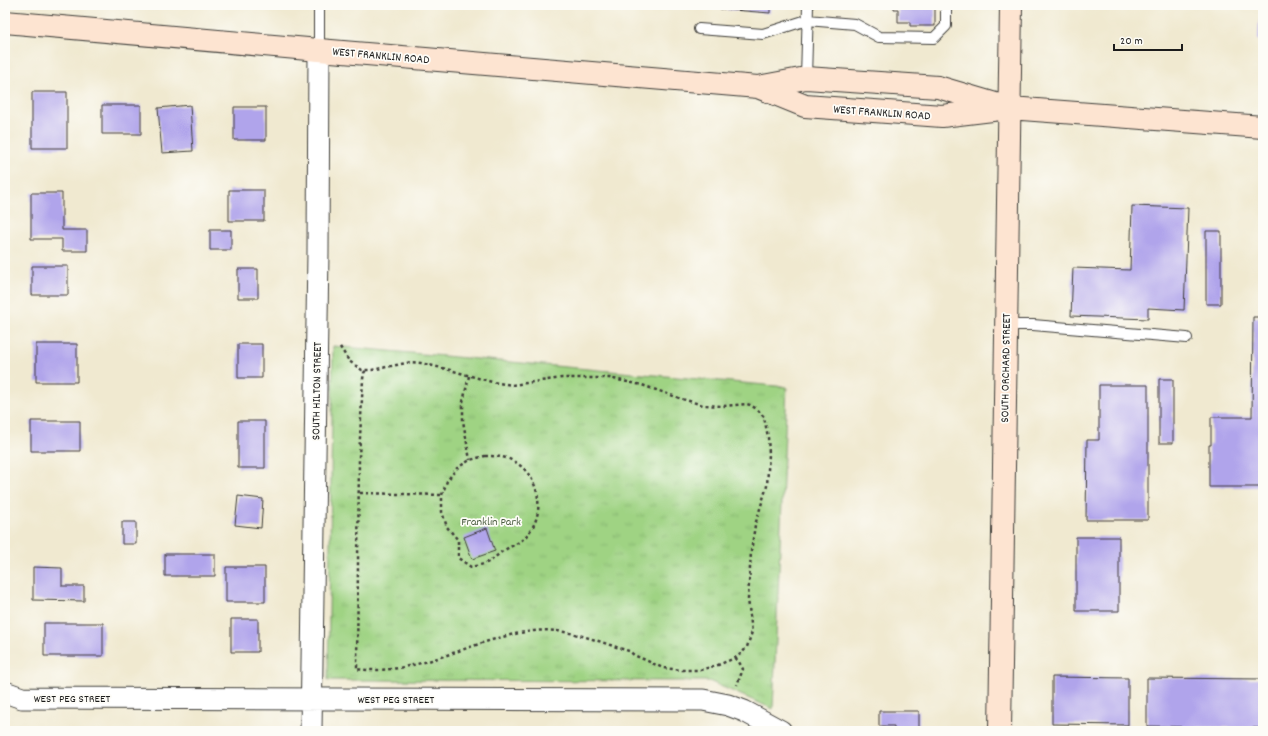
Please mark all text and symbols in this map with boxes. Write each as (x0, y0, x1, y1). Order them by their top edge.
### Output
scale bar (1114, 26, 1182, 52)
text: 20 m (1120, 33, 1143, 50)
street label: WEST FRANKLIN ROAD (332, 44, 430, 69)
street label: WEST FRANKLIN ROAD (833, 102, 931, 125)
street label: SOUTH ORCHARD STREET (997, 313, 1016, 423)
street label: SOUTH HILTON STREET (308, 341, 327, 440)
park label: Franklin Park (461, 514, 521, 531)
street label: WEST PEG STREET (34, 691, 110, 708)
street label: WEST PEG STREET (358, 692, 434, 709)

